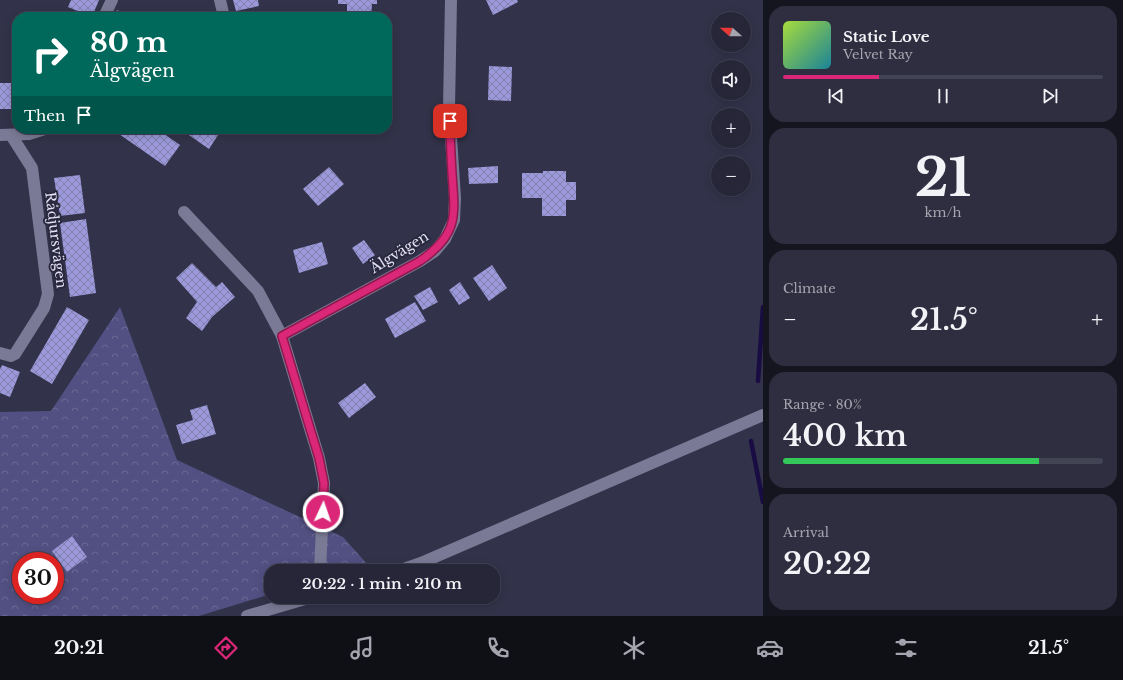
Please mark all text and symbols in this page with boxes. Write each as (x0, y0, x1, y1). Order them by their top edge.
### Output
north arrow (711, 12, 751, 52)
map controls (711, 12, 751, 196)
text: 80 m (90, 25, 167, 60)
text: Static Love (843, 27, 929, 46)
icon: right (24, 28, 76, 80)
text: Velvet Ray (843, 46, 913, 63)
text: Älgvägen (90, 60, 175, 82)
button: sound (711, 60, 751, 100)
icon: previous (825, 85, 847, 107)
icon: pause (932, 85, 954, 107)
icon: next (1039, 85, 1061, 107)
icon: arrive (73, 104, 95, 126)
pin (433, 104, 467, 138)
text: Then (24, 106, 65, 125)
button: + (711, 108, 751, 148)
icon: arrive (439, 110, 461, 132)
text: 21 (915, 146, 971, 210)
button: − (711, 156, 751, 196)
street label: Rådjursvägen (41, 191, 71, 290)
text: km/h (925, 204, 961, 221)
street label: Älgvägen (365, 227, 432, 278)
text: Climate (783, 280, 836, 297)
text: 21.5° (910, 301, 978, 338)
text: − (783, 306, 797, 333)
text: + (1091, 306, 1103, 333)
text: Range · 80% (783, 396, 862, 413)
text: 400 km (783, 417, 907, 454)
position arrow (302, 491, 344, 533)
text: Arrival (783, 524, 829, 541)
text: 20:22 (783, 545, 871, 582)
speed limit sign: 30 (12, 552, 64, 604)
text: 20:22 · 1 min · 210 m (302, 574, 462, 593)
icon: directions (212, 634, 240, 662)
icon: music (348, 634, 376, 662)
icon: phone (484, 634, 512, 662)
icon: climate (620, 634, 648, 662)
icon: car (756, 634, 784, 662)
icon: filters (892, 634, 920, 662)
text: 20:21 (54, 637, 104, 659)
text: 21.5° (1028, 637, 1069, 659)

